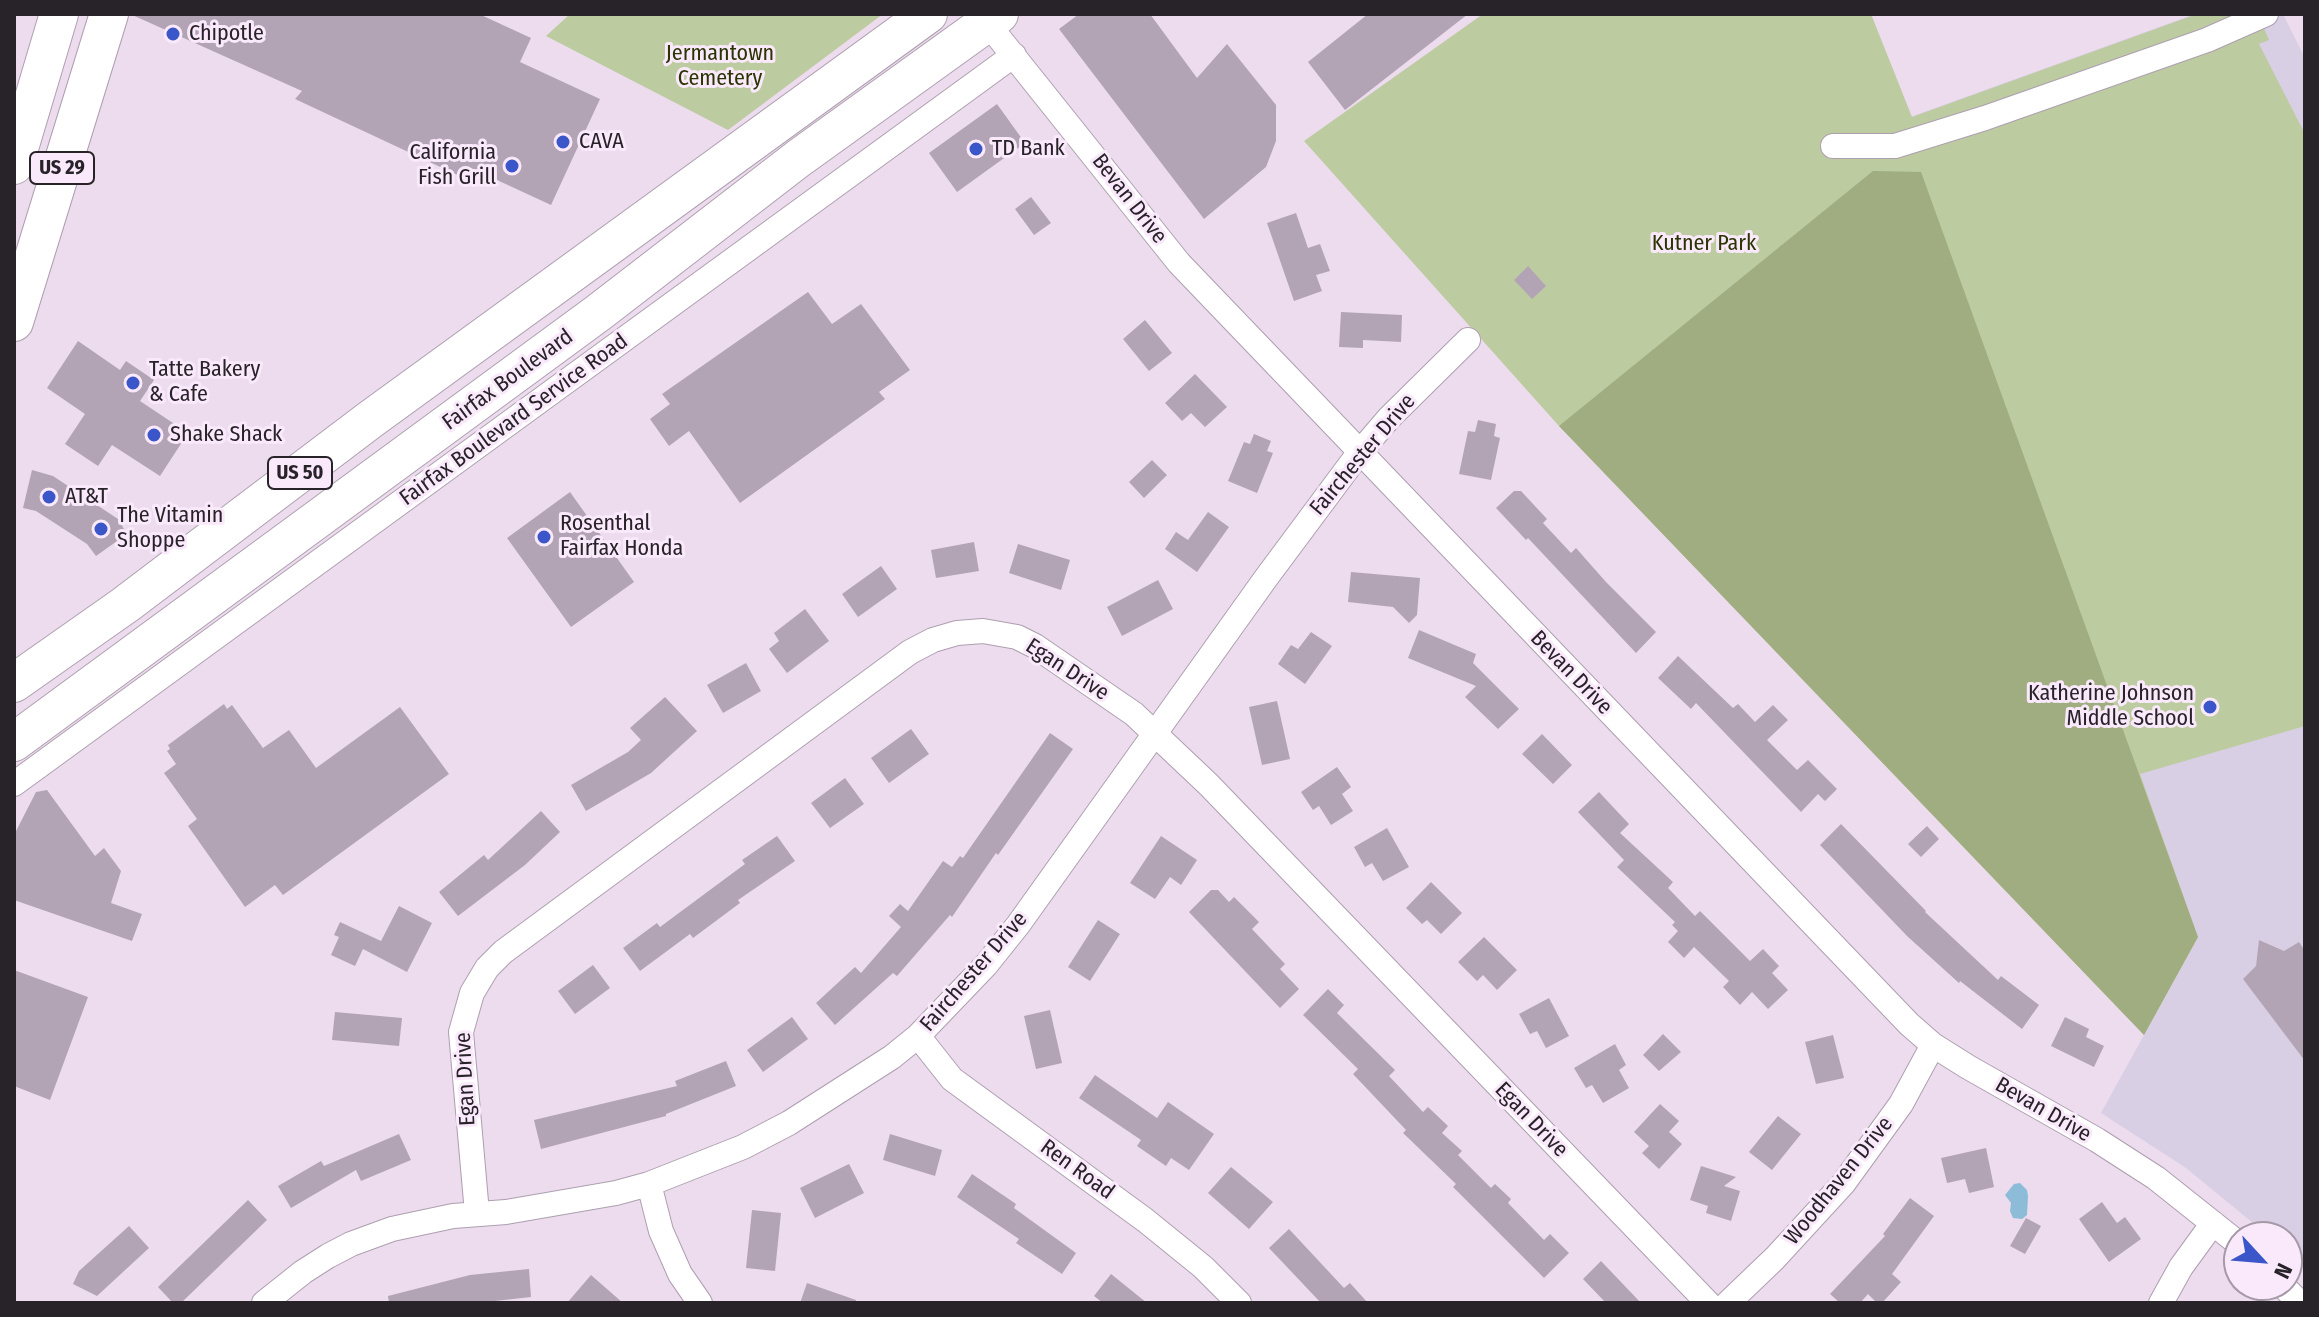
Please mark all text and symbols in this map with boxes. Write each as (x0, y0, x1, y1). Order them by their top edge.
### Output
place label: Chipotle (189, 21, 264, 47)
marker: Chipotle (164, 25, 182, 43)
park label: Jermantown Cemetery (666, 41, 774, 92)
place label: CAVA (579, 129, 624, 155)
marker: CAVA (554, 133, 572, 151)
place label: TD Bank (992, 136, 1065, 162)
place label: California Fish Grill (409, 140, 496, 192)
marker: TD Bank (967, 140, 985, 158)
street label: Bevan Drive (1086, 149, 1172, 249)
road number: US 29 (30, 152, 94, 184)
marker: California Fish Grill (503, 157, 521, 175)
park label: Kutner Park (1652, 231, 1756, 257)
street label: Fairfax Boulevard (438, 324, 578, 436)
street label: Fairfax Boulevard Service Road (395, 328, 633, 512)
place label: Tatte Bakery & Cafe (149, 357, 260, 408)
marker: Tatte Bakery & Cafe (124, 374, 142, 392)
street label: Fairchester Drive (1305, 389, 1421, 521)
place label: Shake Shack (170, 422, 282, 448)
marker: Shake Shack (145, 426, 163, 444)
road number: US 50 (268, 457, 332, 489)
place label: AT&T (65, 484, 108, 510)
marker: AT&T (40, 488, 58, 506)
place label: The Vitamin Shoppe (117, 503, 223, 554)
place label: Rosenthal Fairfax Honda (560, 511, 683, 562)
marker: The Vitamin Shoppe (92, 520, 110, 538)
marker: Rosenthal Fairfax Honda (535, 528, 553, 546)
street label: Bevan Drive (1525, 626, 1617, 720)
street label: Egan Drive (1020, 633, 1114, 707)
place label: Katherine Johnson Middle School (2028, 681, 2194, 732)
marker: Katherine Johnson Middle School (2201, 698, 2219, 716)
street label: Fairchester Drive (915, 907, 1033, 1037)
street label: Egan Drive (450, 1031, 482, 1127)
street label: Bevan Drive (1990, 1072, 2096, 1148)
street label: Egan Drive (1489, 1077, 1573, 1163)
street label: Woodhaven Drive (1779, 1112, 1899, 1250)
street label: Ren Road (1035, 1134, 1119, 1206)
north arrow (2223, 1221, 2303, 1301)
text: N (2268, 1259, 2298, 1283)

